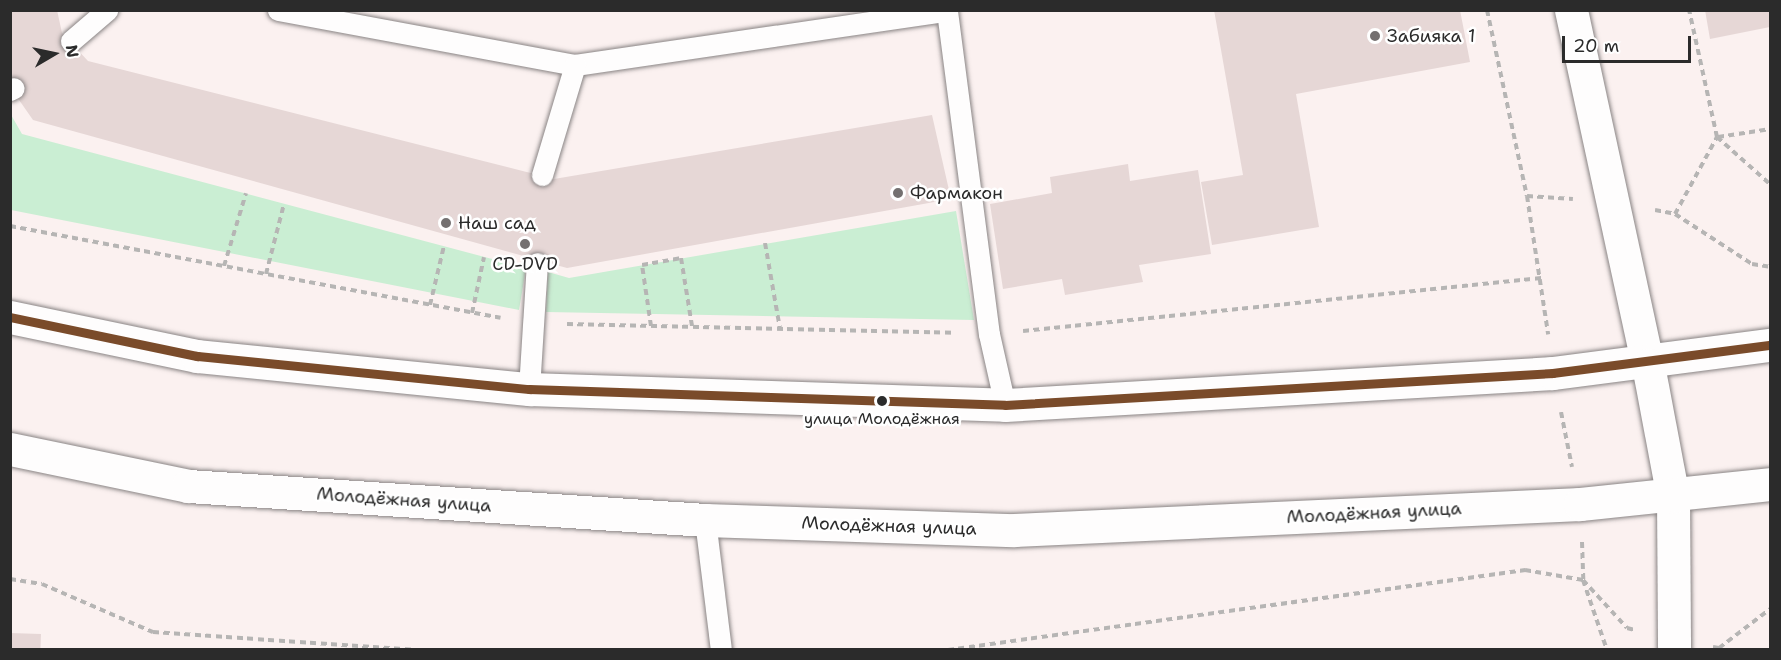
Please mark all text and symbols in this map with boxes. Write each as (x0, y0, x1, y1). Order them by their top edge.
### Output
north arrow (24, 24, 84, 84)
scale bar (1565, 24, 1694, 62)
place label: Забияка 1 (1387, 25, 1475, 47)
marker: Забияка 1 (1368, 29, 1382, 43)
text: 20 m (1573, 34, 1619, 58)
text: N (61, 43, 84, 59)
place label: Фармакон (910, 182, 1003, 204)
marker: Фармакон (891, 186, 905, 200)
place label: Наш сад (458, 212, 536, 234)
marker: Наш сад (439, 216, 453, 230)
marker: CD-DVD (518, 237, 532, 251)
place label: CD-DVD (492, 253, 558, 275)
marker: улица Молодёжная (876, 395, 888, 407)
place label: улица Молодёжная (804, 409, 960, 429)
street label: Молодёжная улица (316, 483, 492, 517)
street label: Молодёжная улица (1286, 498, 1462, 528)
street label: Молодёжная улица (801, 512, 977, 540)

